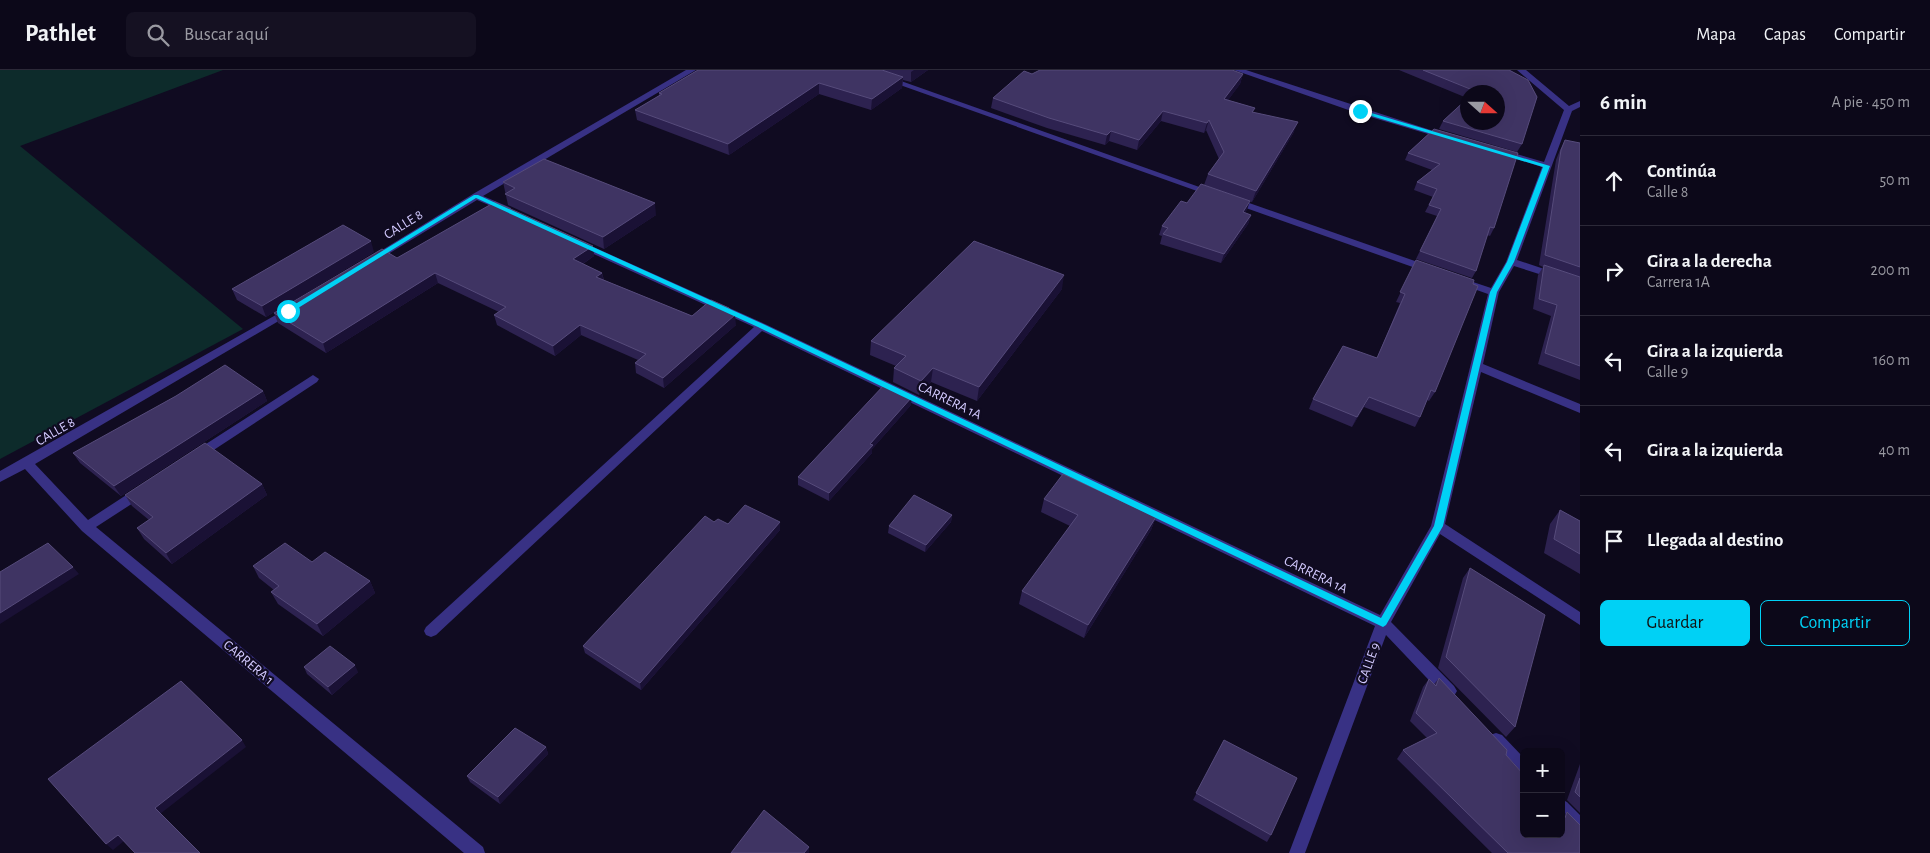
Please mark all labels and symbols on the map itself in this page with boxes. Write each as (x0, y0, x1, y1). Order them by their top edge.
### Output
north arrow (1460, 85, 1505, 130)
route end (1349, 100, 1372, 123)
street label: CALLE 8 (382, 208, 425, 242)
route start (277, 300, 300, 323)
street label: CARRERA 1A (916, 380, 984, 422)
street label: CALLE 8 (34, 415, 77, 449)
street label: CARRERA 1A (1282, 554, 1350, 596)
street label: CARRERA 1 (221, 638, 276, 688)
street label: CALLE 9 (1355, 641, 1383, 686)

